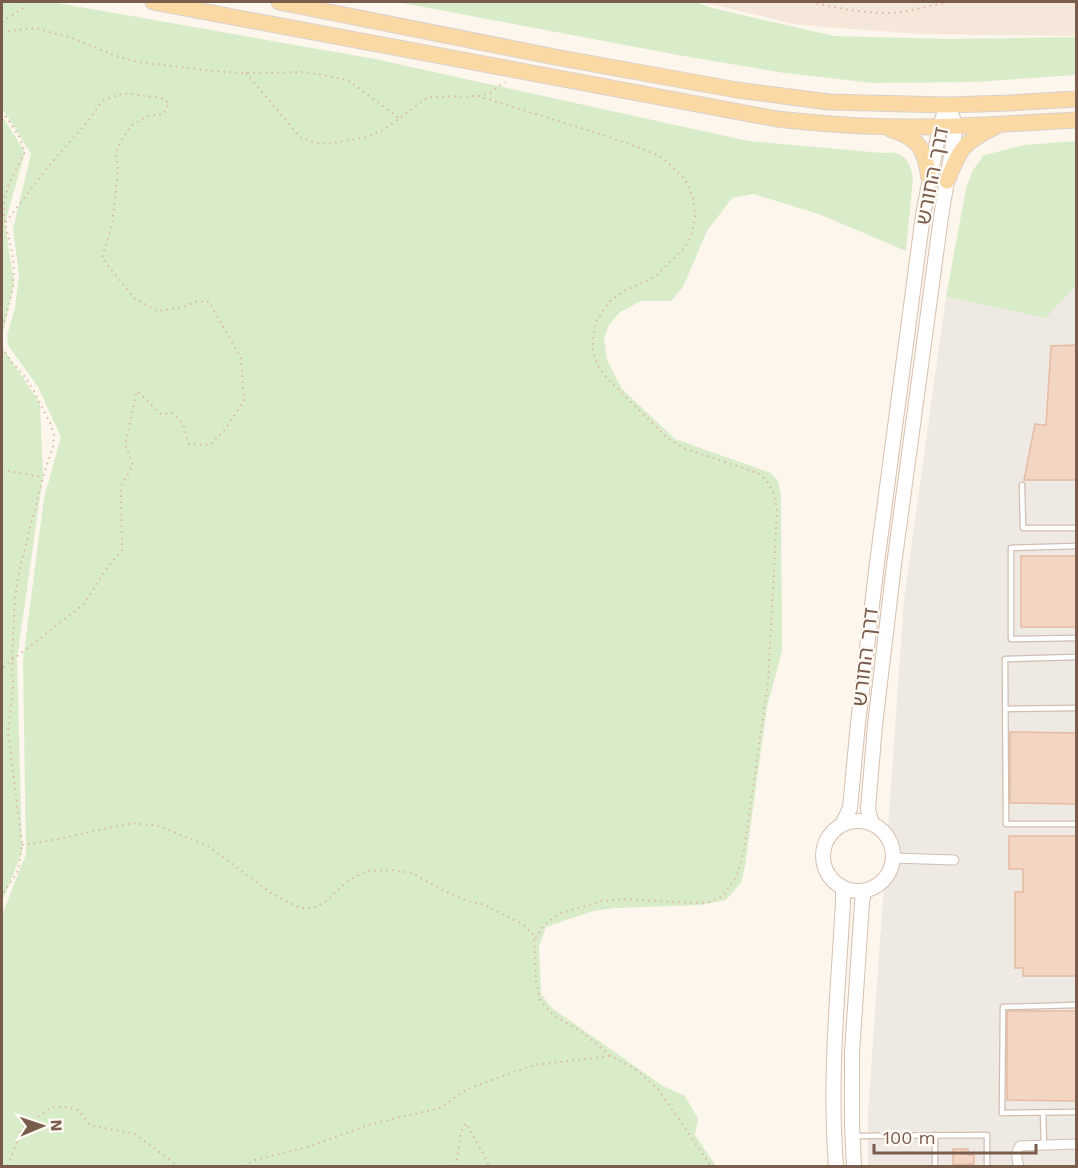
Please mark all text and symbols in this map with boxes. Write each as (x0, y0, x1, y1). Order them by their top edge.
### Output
street label: דרך החורש (910, 125, 953, 227)
street label: דרך החורש (846, 606, 883, 708)
north arrow (12, 1096, 72, 1156)
scale bar (874, 1117, 1036, 1155)
text: N (47, 1119, 66, 1132)
text: 100 m (883, 1127, 936, 1148)

